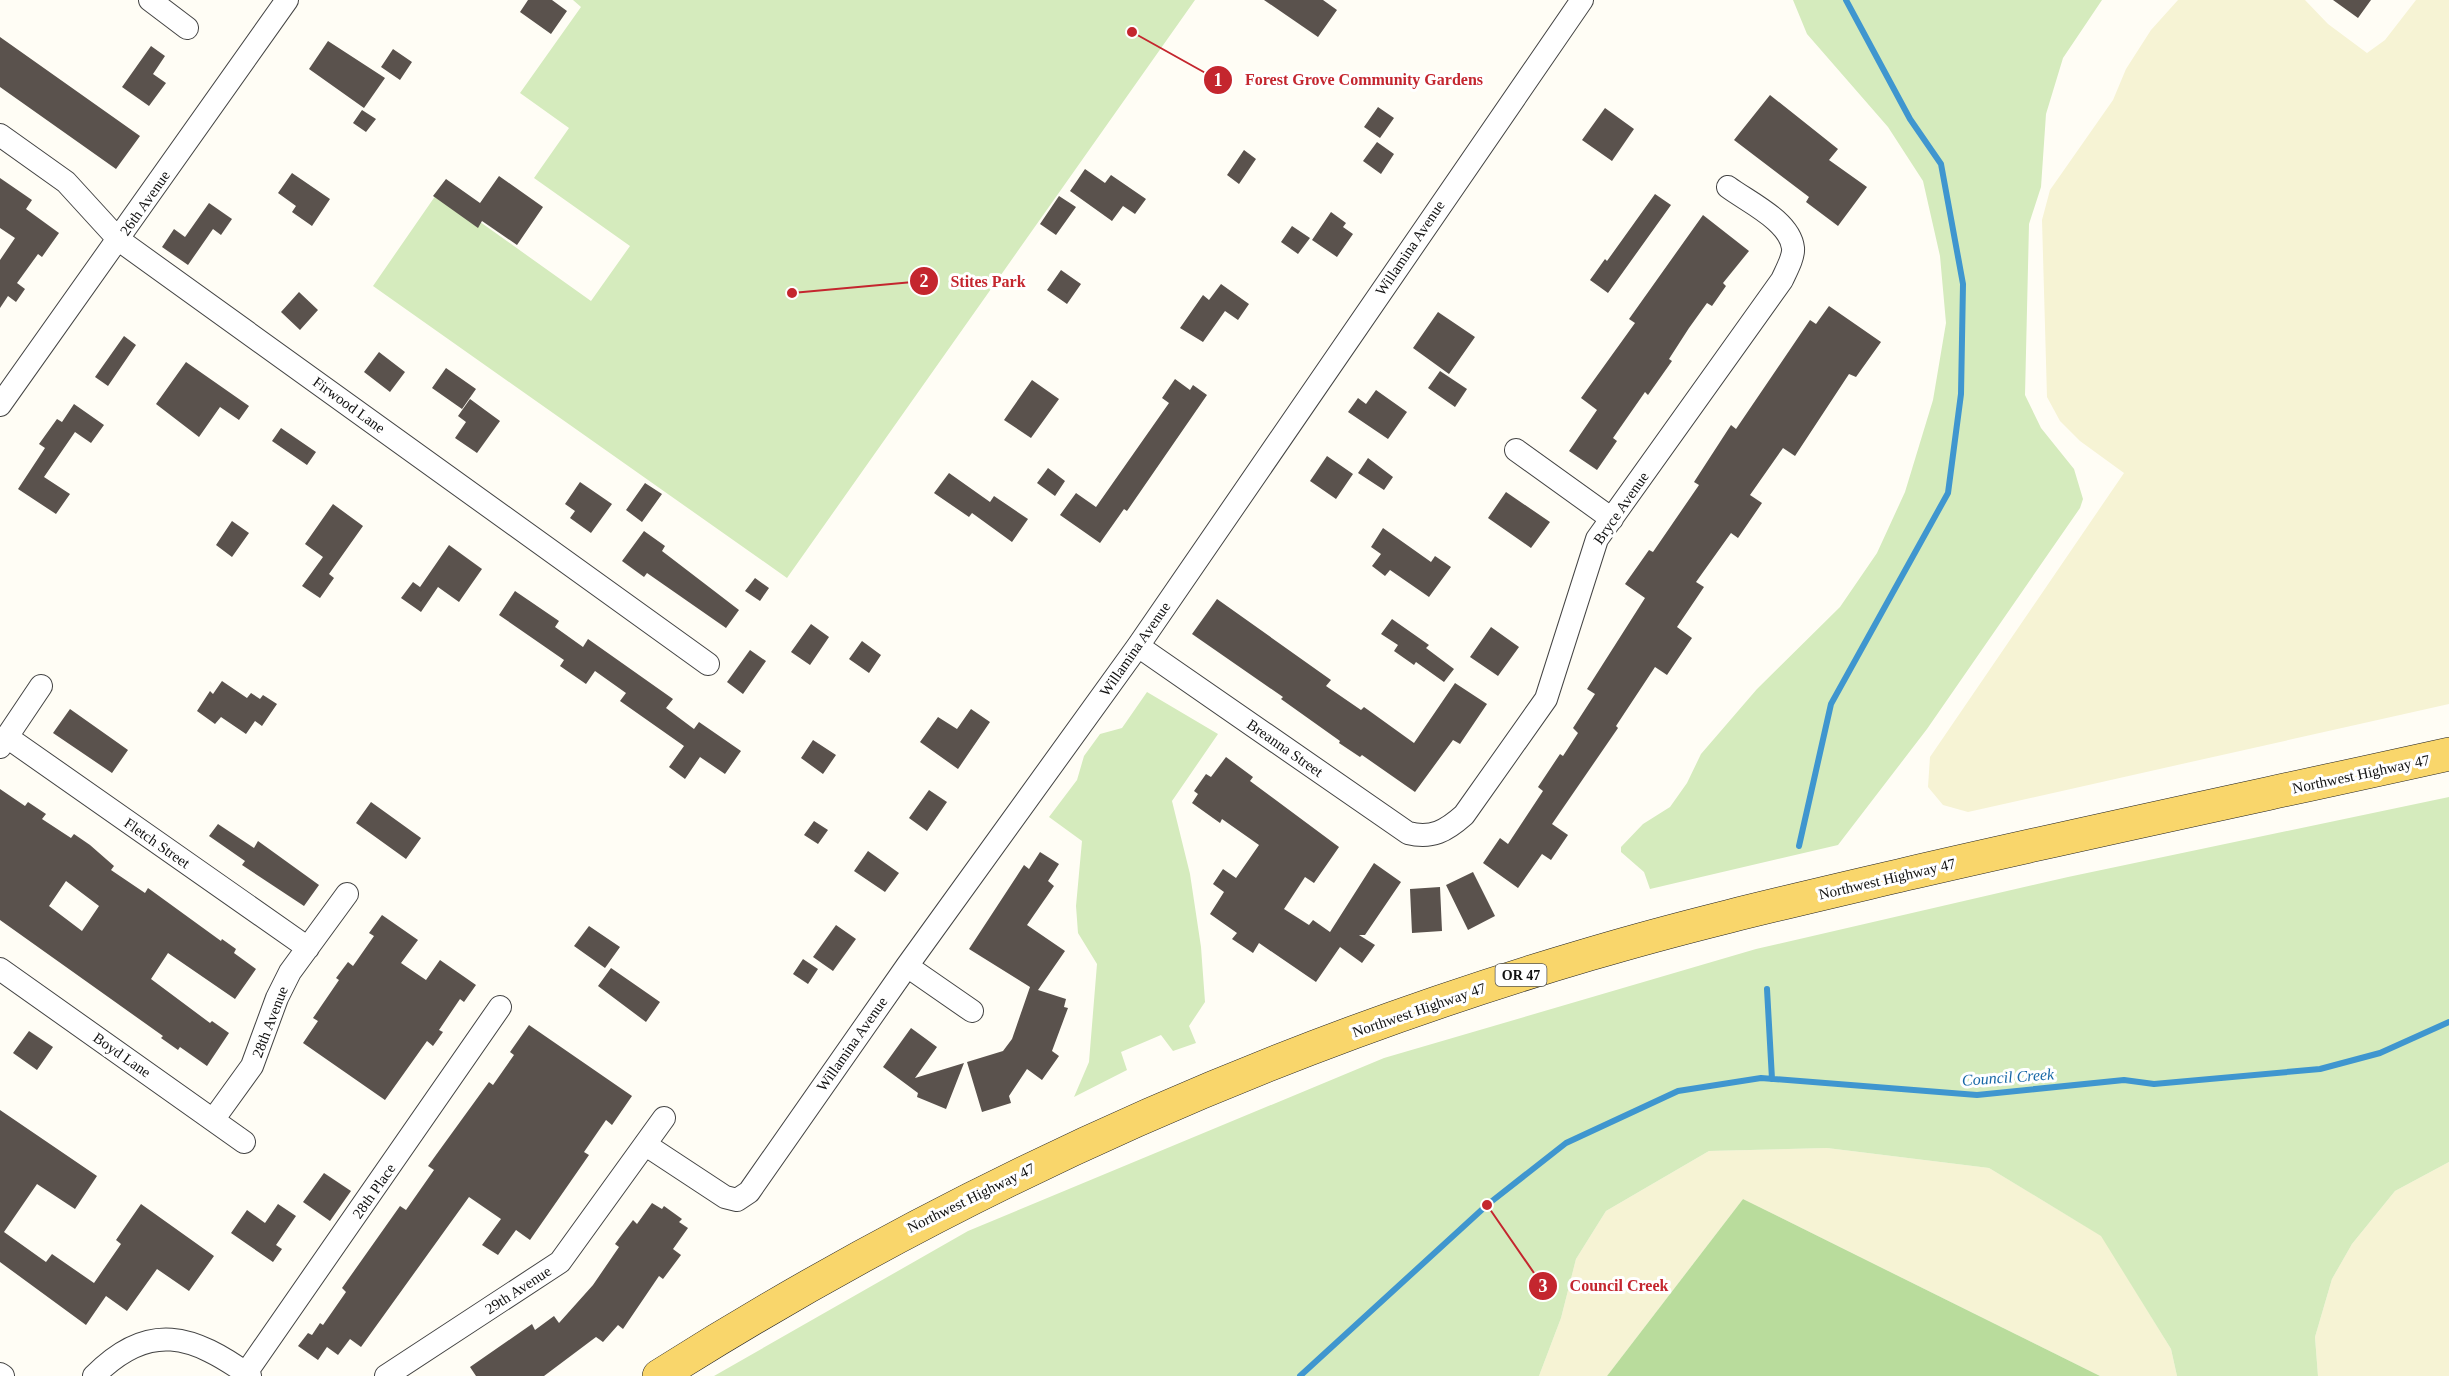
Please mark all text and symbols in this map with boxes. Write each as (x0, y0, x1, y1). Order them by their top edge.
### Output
callout: Forest Grove Community Gardens (1203, 63, 1495, 97)
text: 1 (1214, 70, 1223, 90)
text: Forest Grove Community Gardens (1245, 71, 1483, 89)
street label: 26th Avenue (117, 167, 173, 238)
street label: Willamina Avenue (1372, 197, 1448, 299)
callout: Stites Park (909, 264, 1038, 298)
text: 2 (920, 271, 929, 291)
text: Stites Park (950, 273, 1026, 290)
street label: Firwood Lane (310, 374, 388, 437)
street label: Bryce Avenue (1590, 469, 1652, 547)
street label: Willamina Avenue (1097, 599, 1174, 699)
street label: Breanna Street (1244, 716, 1327, 780)
street label: Northwest Highway 47 (2291, 752, 2432, 796)
street label: Fletch Street (121, 815, 193, 872)
street label: Northwest Highway 47 (1817, 855, 1957, 903)
road number: OR 47 (1496, 964, 1546, 986)
street label: Northwest Highway 47 (1350, 979, 1488, 1040)
street label: 28th Avenue (249, 984, 291, 1060)
street label: Willamina Avenue (814, 994, 891, 1094)
street label: Boyd Lane (90, 1029, 154, 1081)
water label: Council Creek (1961, 1065, 2056, 1089)
street label: 28th Place (349, 1160, 399, 1221)
street label: Northwest Highway 47 (905, 1160, 1038, 1236)
street label: 29th Avenue (482, 1263, 554, 1317)
callout: Council Creek (1528, 1269, 1681, 1303)
text: 3 (1539, 1276, 1548, 1296)
text: Council Creek (1570, 1277, 1669, 1294)

